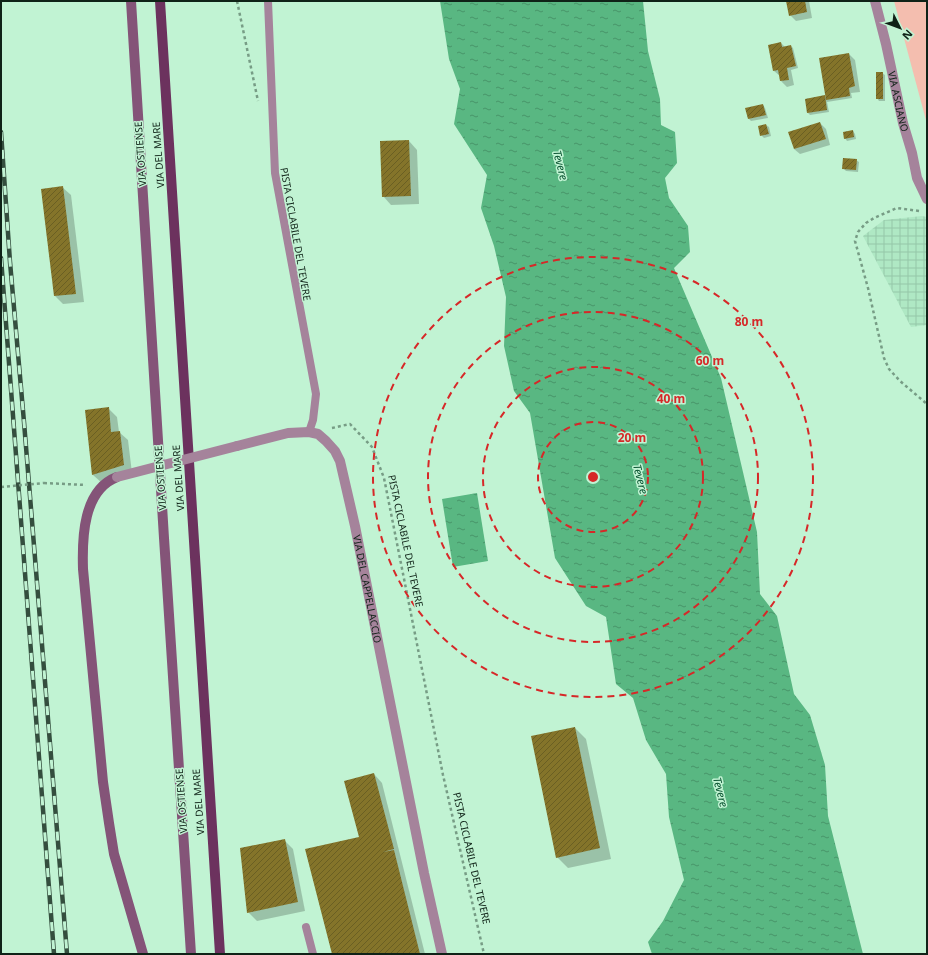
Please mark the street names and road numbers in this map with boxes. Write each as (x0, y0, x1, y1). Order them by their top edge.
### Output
street label: VIA ASCIANO (885, 70, 912, 134)
street label: VIA OSTIENSE (131, 121, 149, 187)
street label: VIA DEL MARE (149, 121, 167, 189)
street label: PISTA CICLABILE DEL TEVERE (277, 166, 315, 302)
street label: VIA DEL MARE (169, 444, 187, 512)
street label: VIA OSTIENSE (151, 445, 169, 511)
street label: PISTA CICLABILE DEL TEVERE (385, 474, 427, 608)
street label: VIA DEL CAPPELLACCIO (350, 534, 385, 644)
street label: VIA OSTIENSE (172, 768, 190, 834)
street label: VIA DEL MARE (189, 768, 207, 836)
street label: PISTA CICLABILE DEL TEVERE (450, 791, 494, 925)

